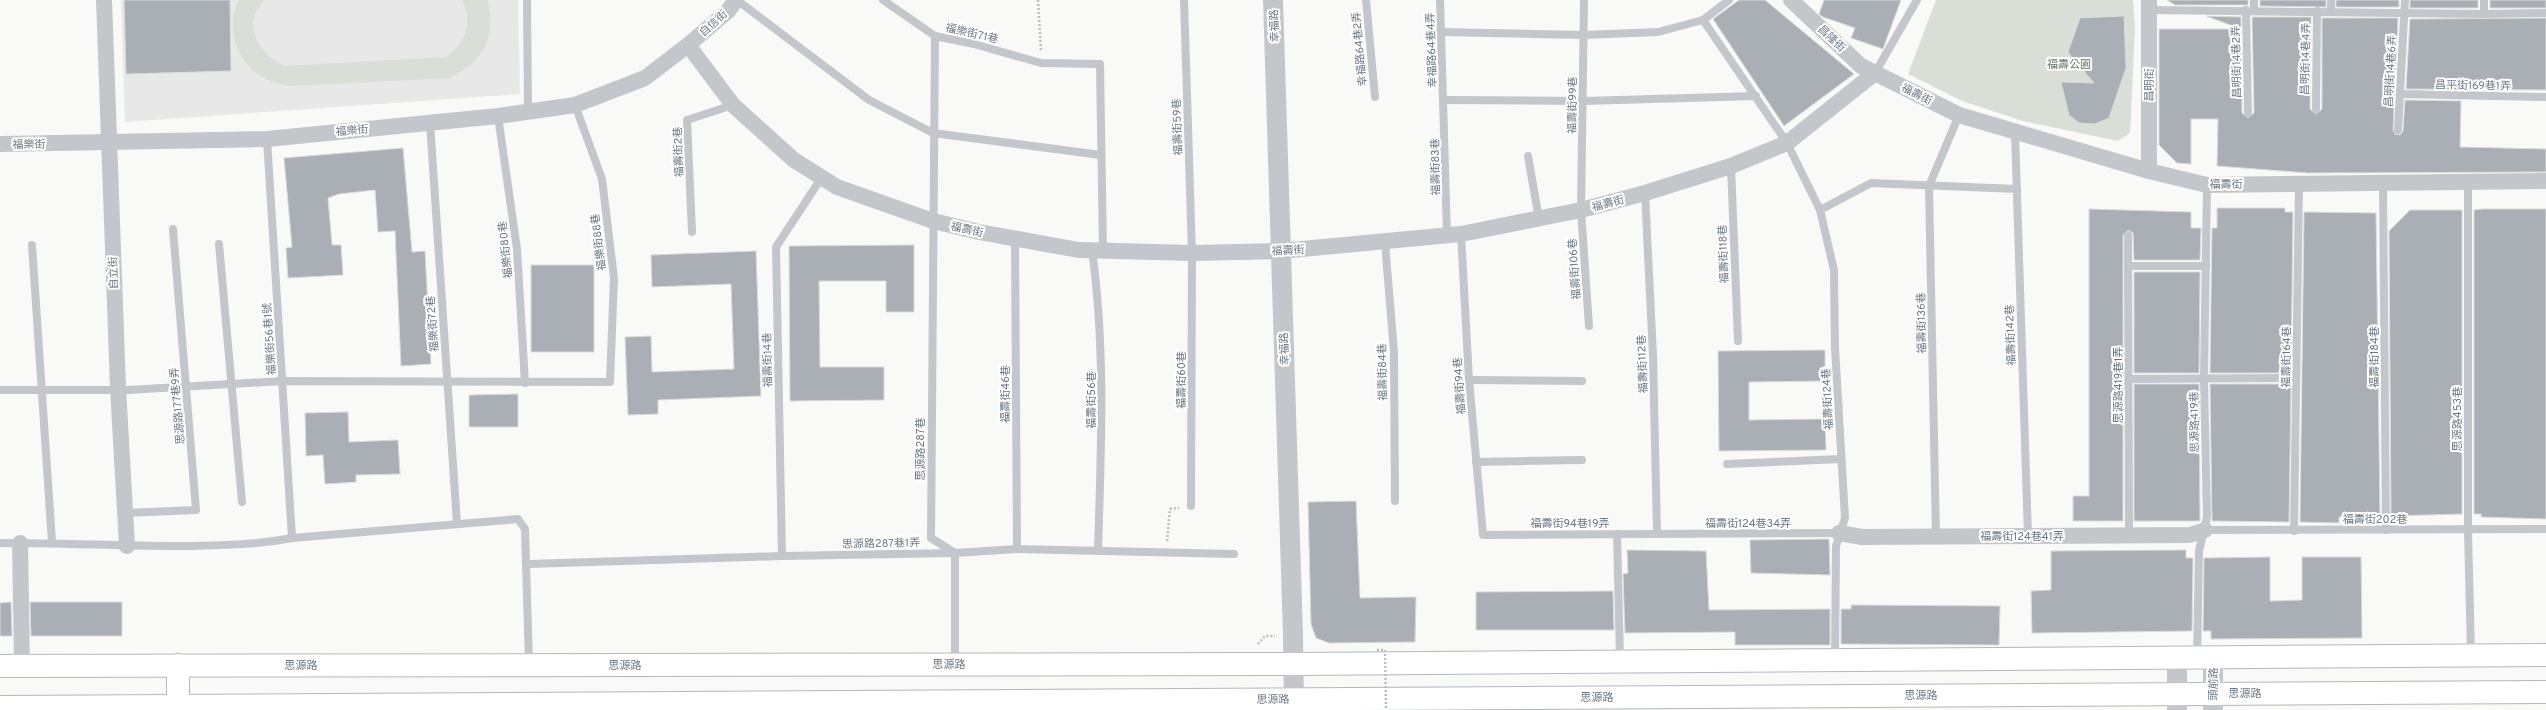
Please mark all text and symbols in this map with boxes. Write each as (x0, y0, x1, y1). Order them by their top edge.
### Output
street label: 自信街 (697, 8, 731, 40)
street label: 幸福路 (1267, 9, 1283, 43)
street label: 幸福路64巷2弄 (1350, 11, 1370, 87)
street label: 幸福路64巷4弄 (1424, 12, 1440, 88)
street label: 福樂街71巷 (944, 21, 1000, 47)
street label: 昌隆街 (1814, 22, 1848, 55)
street label: 昌明街14巷4弄 (2298, 23, 2314, 95)
street label: 昌明街14巷2弄 (2229, 26, 2245, 98)
street label: 昌明街14巷6弄 (2382, 35, 2400, 108)
park label: 福壽公園 (2047, 58, 2091, 72)
street label: 昌明街 (2143, 69, 2157, 102)
street label: 福壽街99巷 (1566, 76, 1580, 134)
street label: 昌平街169巷1弄 (2435, 78, 2511, 94)
street label: 福壽街 (1899, 81, 1934, 109)
street label: 福壽街59巷 (1170, 98, 1186, 156)
street label: 福樂街 (335, 123, 369, 139)
street label: 福壽街2巷 (671, 126, 687, 178)
street label: 福樂街 (12, 138, 46, 152)
street label: 福壽街83巷 (1429, 138, 1443, 196)
street label: 福壽街 (2210, 178, 2243, 192)
street label: 福壽街 (1591, 193, 1626, 215)
street label: 福樂街88巷 (589, 213, 609, 271)
street label: 福壽街 (949, 219, 984, 241)
street label: 福樂街80巷 (496, 220, 516, 279)
street label: 福壽街118巷 (1716, 224, 1732, 284)
street label: 福壽街106巷 (1566, 238, 1584, 300)
street label: 福壽街 (1271, 243, 1305, 259)
street label: 自立街 (106, 256, 122, 290)
street label: 福壽街136巷 (1914, 292, 1930, 354)
street label: 福樂街72巷 (424, 295, 442, 353)
street label: 福樂街56巷1號 (260, 302, 280, 376)
street label: 福壽街142巷 (2003, 304, 2019, 366)
street label: 福壽街164巷 (2279, 326, 2295, 388)
street label: 福壽街184巷 (2368, 326, 2382, 388)
street label: 幸福路 (1277, 332, 1293, 366)
street label: 福壽街14巷 (761, 333, 775, 387)
street label: 福壽街112巷 (1635, 334, 1651, 394)
street label: 福壽街84巷 (1375, 343, 1391, 401)
street label: 思源路419巷1弄 (2112, 347, 2126, 423)
street label: 福壽街60巷 (1175, 351, 1189, 409)
street label: 福壽街94巷 (1451, 357, 1469, 415)
street label: 福壽街46巷 (999, 365, 1013, 423)
street label: 思源路177巷9弄 (168, 367, 188, 445)
street label: 福壽街124巷 (1819, 368, 1837, 430)
street label: 福壽街56巷 (1085, 371, 1099, 429)
street label: 思源路453巷 (2451, 387, 2465, 451)
street label: 思源路419巷 (2187, 391, 2203, 453)
street label: 思源路287巷 (914, 417, 928, 481)
street label: 福壽街202巷 (2343, 513, 2407, 527)
street label: 福壽街94巷19弄 (1530, 517, 1610, 531)
street label: 福壽街124巷34弄 (1705, 517, 1791, 531)
street label: 福壽街124巷41弄 (1980, 530, 2064, 544)
street label: 思源路287巷1弄 (842, 536, 920, 552)
street label: 思源路 (933, 658, 966, 672)
street label: 思源路 (285, 659, 318, 673)
street label: 思源路 (609, 659, 642, 673)
street label: 頭前路 (2207, 667, 2221, 701)
street label: 思源路 (2229, 687, 2262, 701)
street label: 思源路 (1905, 689, 1938, 703)
street label: 思源路 (1581, 691, 1614, 705)
street label: 思源路 (1256, 693, 1290, 707)

